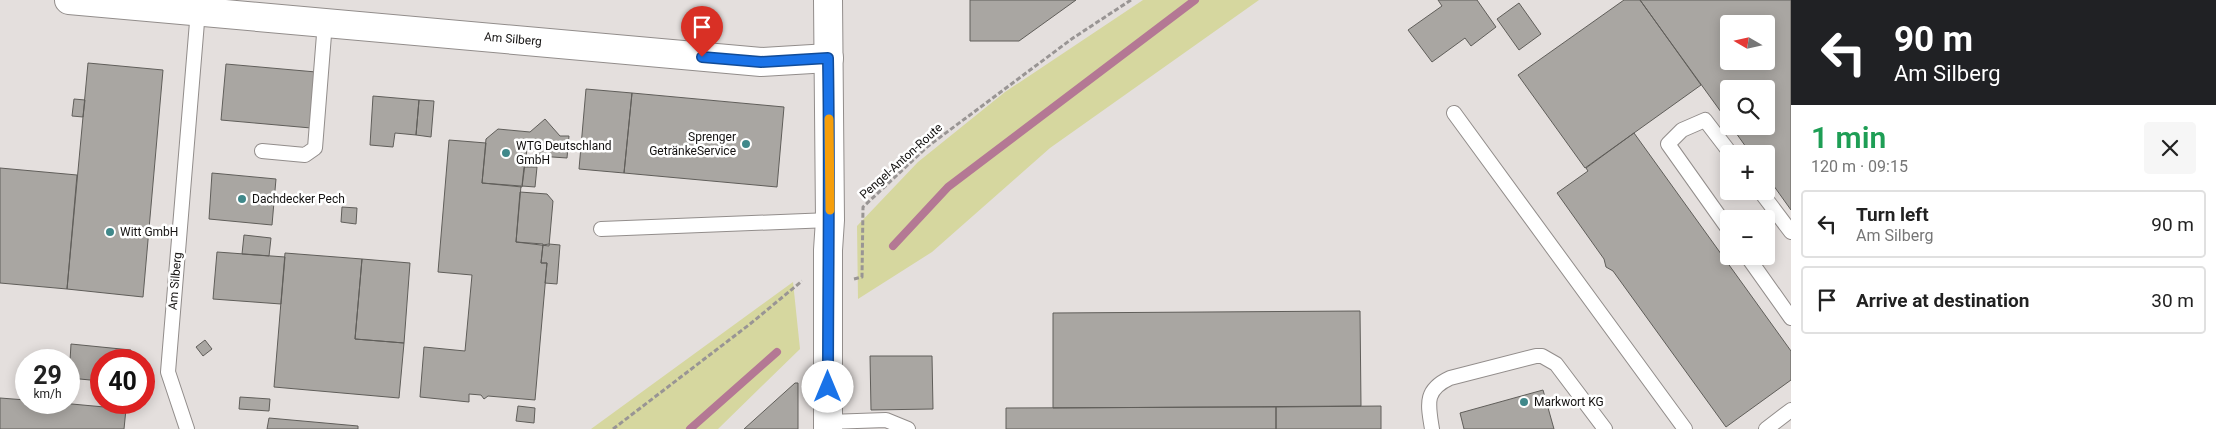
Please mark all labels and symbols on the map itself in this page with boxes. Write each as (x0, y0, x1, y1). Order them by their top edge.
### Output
pin (681, 6, 723, 57)
north arrow (1720, 15, 1775, 70)
street label: Am Silberg (483, 29, 543, 49)
street label: Pengel-Anton-Route (857, 120, 945, 202)
place label: Sprenger GetränkeService (649, 130, 736, 158)
marker: Sprenger GetränkeService (740, 138, 752, 150)
place label: WTG Deutschland GmbH (516, 139, 612, 167)
marker: WTG Deutschland GmbH (500, 147, 512, 159)
place label: Dachdecker Pech (252, 192, 345, 206)
marker: Dachdecker Pech (236, 193, 248, 205)
place label: Witt GmbH (120, 225, 178, 239)
marker: Witt GmbH (104, 226, 116, 238)
street label: Am Silberg (165, 251, 185, 311)
speed limit sign: 40 (90, 349, 155, 414)
position arrow (801, 360, 853, 412)
place label: Markwort KG (1534, 395, 1604, 409)
marker: Markwort KG (1518, 396, 1530, 408)

